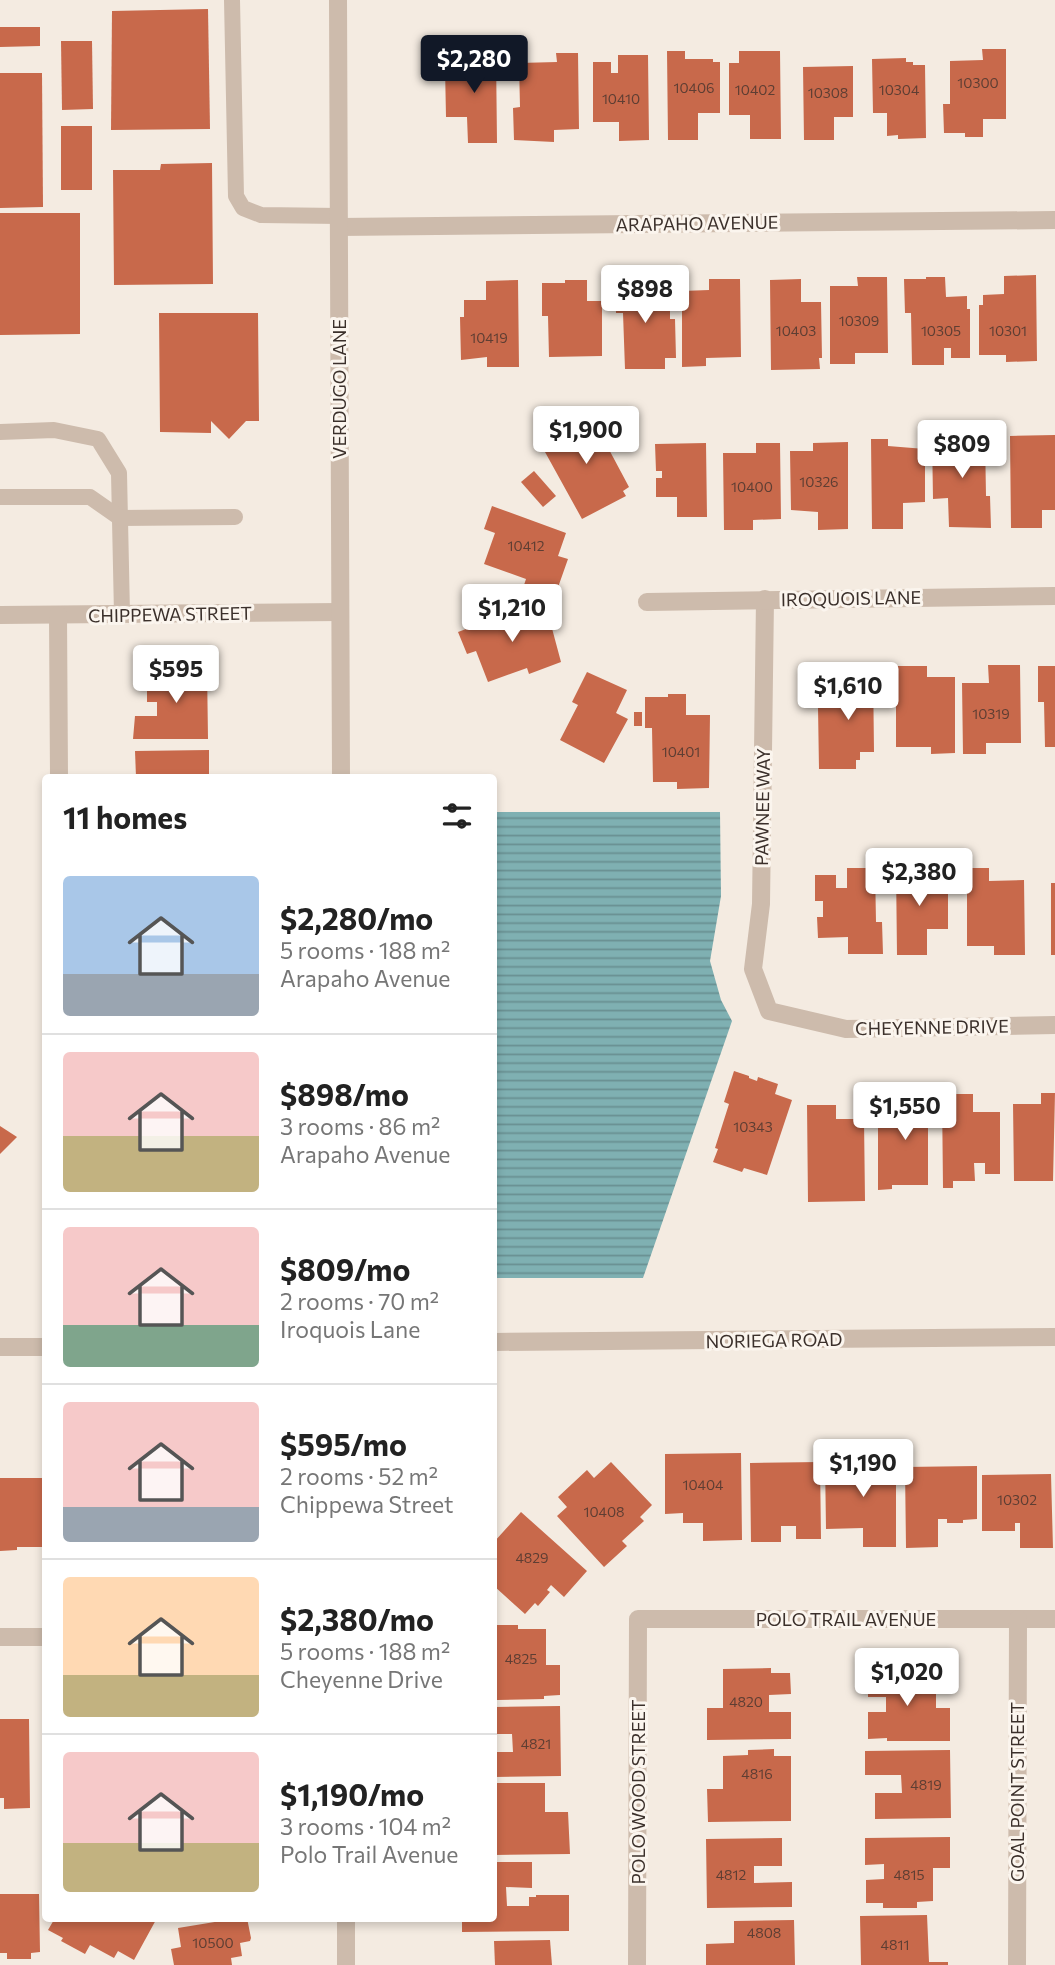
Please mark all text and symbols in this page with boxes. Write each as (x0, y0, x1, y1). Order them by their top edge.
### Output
pin: $2,280 (417, 36, 531, 95)
text: $2,280 (437, 44, 511, 72)
house number: 10300 (957, 74, 999, 91)
house number: 10406 (673, 79, 715, 96)
house number: 10402 (735, 81, 775, 98)
house number: 10304 (879, 81, 920, 98)
house number: 10308 (808, 84, 848, 101)
house number: 10410 (602, 90, 640, 107)
street label: ARAPAHO AVENUE (615, 211, 779, 235)
pin: $898 (604, 266, 686, 325)
text: $898 (617, 274, 673, 302)
house number: 10309 (839, 312, 879, 329)
street label: VERDUGO LANE (328, 319, 350, 459)
house number: 10403 (776, 322, 816, 339)
house number: 10305 (921, 322, 961, 339)
house number: 10301 (989, 322, 1027, 339)
house number: 10419 (470, 329, 508, 346)
pin: $1,900 (529, 406, 643, 466)
text: $1,900 (549, 415, 623, 443)
pin: $809 (921, 420, 1003, 480)
text: $809 (934, 429, 990, 457)
house number: 10326 (799, 473, 839, 490)
house number: 10400 (731, 478, 773, 495)
house number: 10412 (508, 537, 545, 554)
pin: $1,210 (455, 584, 569, 644)
street label: IROQUOIS LANE (781, 586, 921, 610)
text: $1,210 (478, 593, 546, 621)
street label: CHIPPEWA STREET (88, 602, 252, 626)
pin: $595 (135, 646, 217, 705)
text: $595 (149, 654, 203, 682)
pin: $1,610 (791, 662, 905, 722)
text: $1,610 (814, 671, 882, 699)
house number: 10319 (972, 705, 1010, 722)
house number: 10401 (662, 743, 700, 760)
street label: PAWNEE WAY (750, 748, 774, 866)
icon: filters (438, 797, 476, 835)
text: 11 homes (63, 798, 187, 835)
pin: $2,380 (862, 848, 976, 908)
text: $2,380 (882, 857, 956, 885)
text: $2,280/mo (280, 899, 433, 936)
icon: home (119, 904, 203, 988)
text: 5 rooms · 188 m² (280, 936, 450, 964)
text: Arapaho Avenue (280, 964, 451, 992)
street label: CHEYENNE DRIVE (855, 1015, 1009, 1039)
text: $898/mo (280, 1075, 409, 1112)
icon: home (119, 1080, 203, 1164)
pin: $1,550 (848, 1082, 962, 1142)
text: $1,550 (869, 1091, 941, 1119)
text: 3 rooms · 86 m² (280, 1112, 440, 1140)
house number: 10343 (733, 1118, 773, 1135)
text: Arapaho Avenue (280, 1140, 451, 1168)
text: $809/mo (280, 1250, 410, 1287)
icon: home (119, 1255, 203, 1339)
text: 2 rooms · 70 m² (280, 1287, 439, 1315)
text: Iroquois Lane (280, 1315, 420, 1343)
street label: NORIEGA ROAD (705, 1328, 843, 1352)
text: $595/mo (280, 1425, 407, 1462)
icon: home (119, 1430, 203, 1514)
pin: $1,190 (806, 1440, 920, 1499)
text: $1,190 (829, 1448, 897, 1476)
text: 2 rooms · 52 m² (280, 1462, 438, 1490)
house number: 10404 (682, 1476, 724, 1493)
text: Chippewa Street (280, 1490, 454, 1518)
house number: 10302 (997, 1491, 1037, 1508)
house number: 10408 (583, 1503, 625, 1520)
house number: 4829 (515, 1549, 549, 1566)
text: $2,380/mo (280, 1600, 434, 1637)
icon: home (119, 1605, 203, 1689)
street label: POLO TRAIL AVENUE (756, 1608, 936, 1630)
text: 5 rooms · 188 m² (280, 1637, 450, 1665)
pin: $1,020 (850, 1648, 964, 1708)
house number: 4825 (505, 1650, 537, 1667)
text: $1,020 (871, 1657, 943, 1685)
text: Cheyenne Drive (280, 1665, 443, 1693)
house number: 4820 (729, 1693, 763, 1710)
street label: POLO WOOD STREET (627, 1699, 649, 1885)
street label: GOAL POINT STREET (1006, 1702, 1028, 1882)
house number: 4821 (521, 1735, 551, 1752)
house number: 4816 (741, 1765, 773, 1782)
text: $1,190/mo (280, 1775, 424, 1812)
house number: 4819 (910, 1776, 942, 1793)
icon: home (119, 1780, 203, 1864)
text: 3 rooms · 104 m² (280, 1812, 451, 1840)
text: Polo Trail Avenue (280, 1840, 458, 1868)
house number: 4812 (716, 1866, 747, 1883)
house number: 4815 (894, 1866, 924, 1883)
house number: 4808 (747, 1924, 781, 1941)
house number: 10500 (192, 1934, 234, 1951)
house number: 4811 (881, 1936, 909, 1953)

